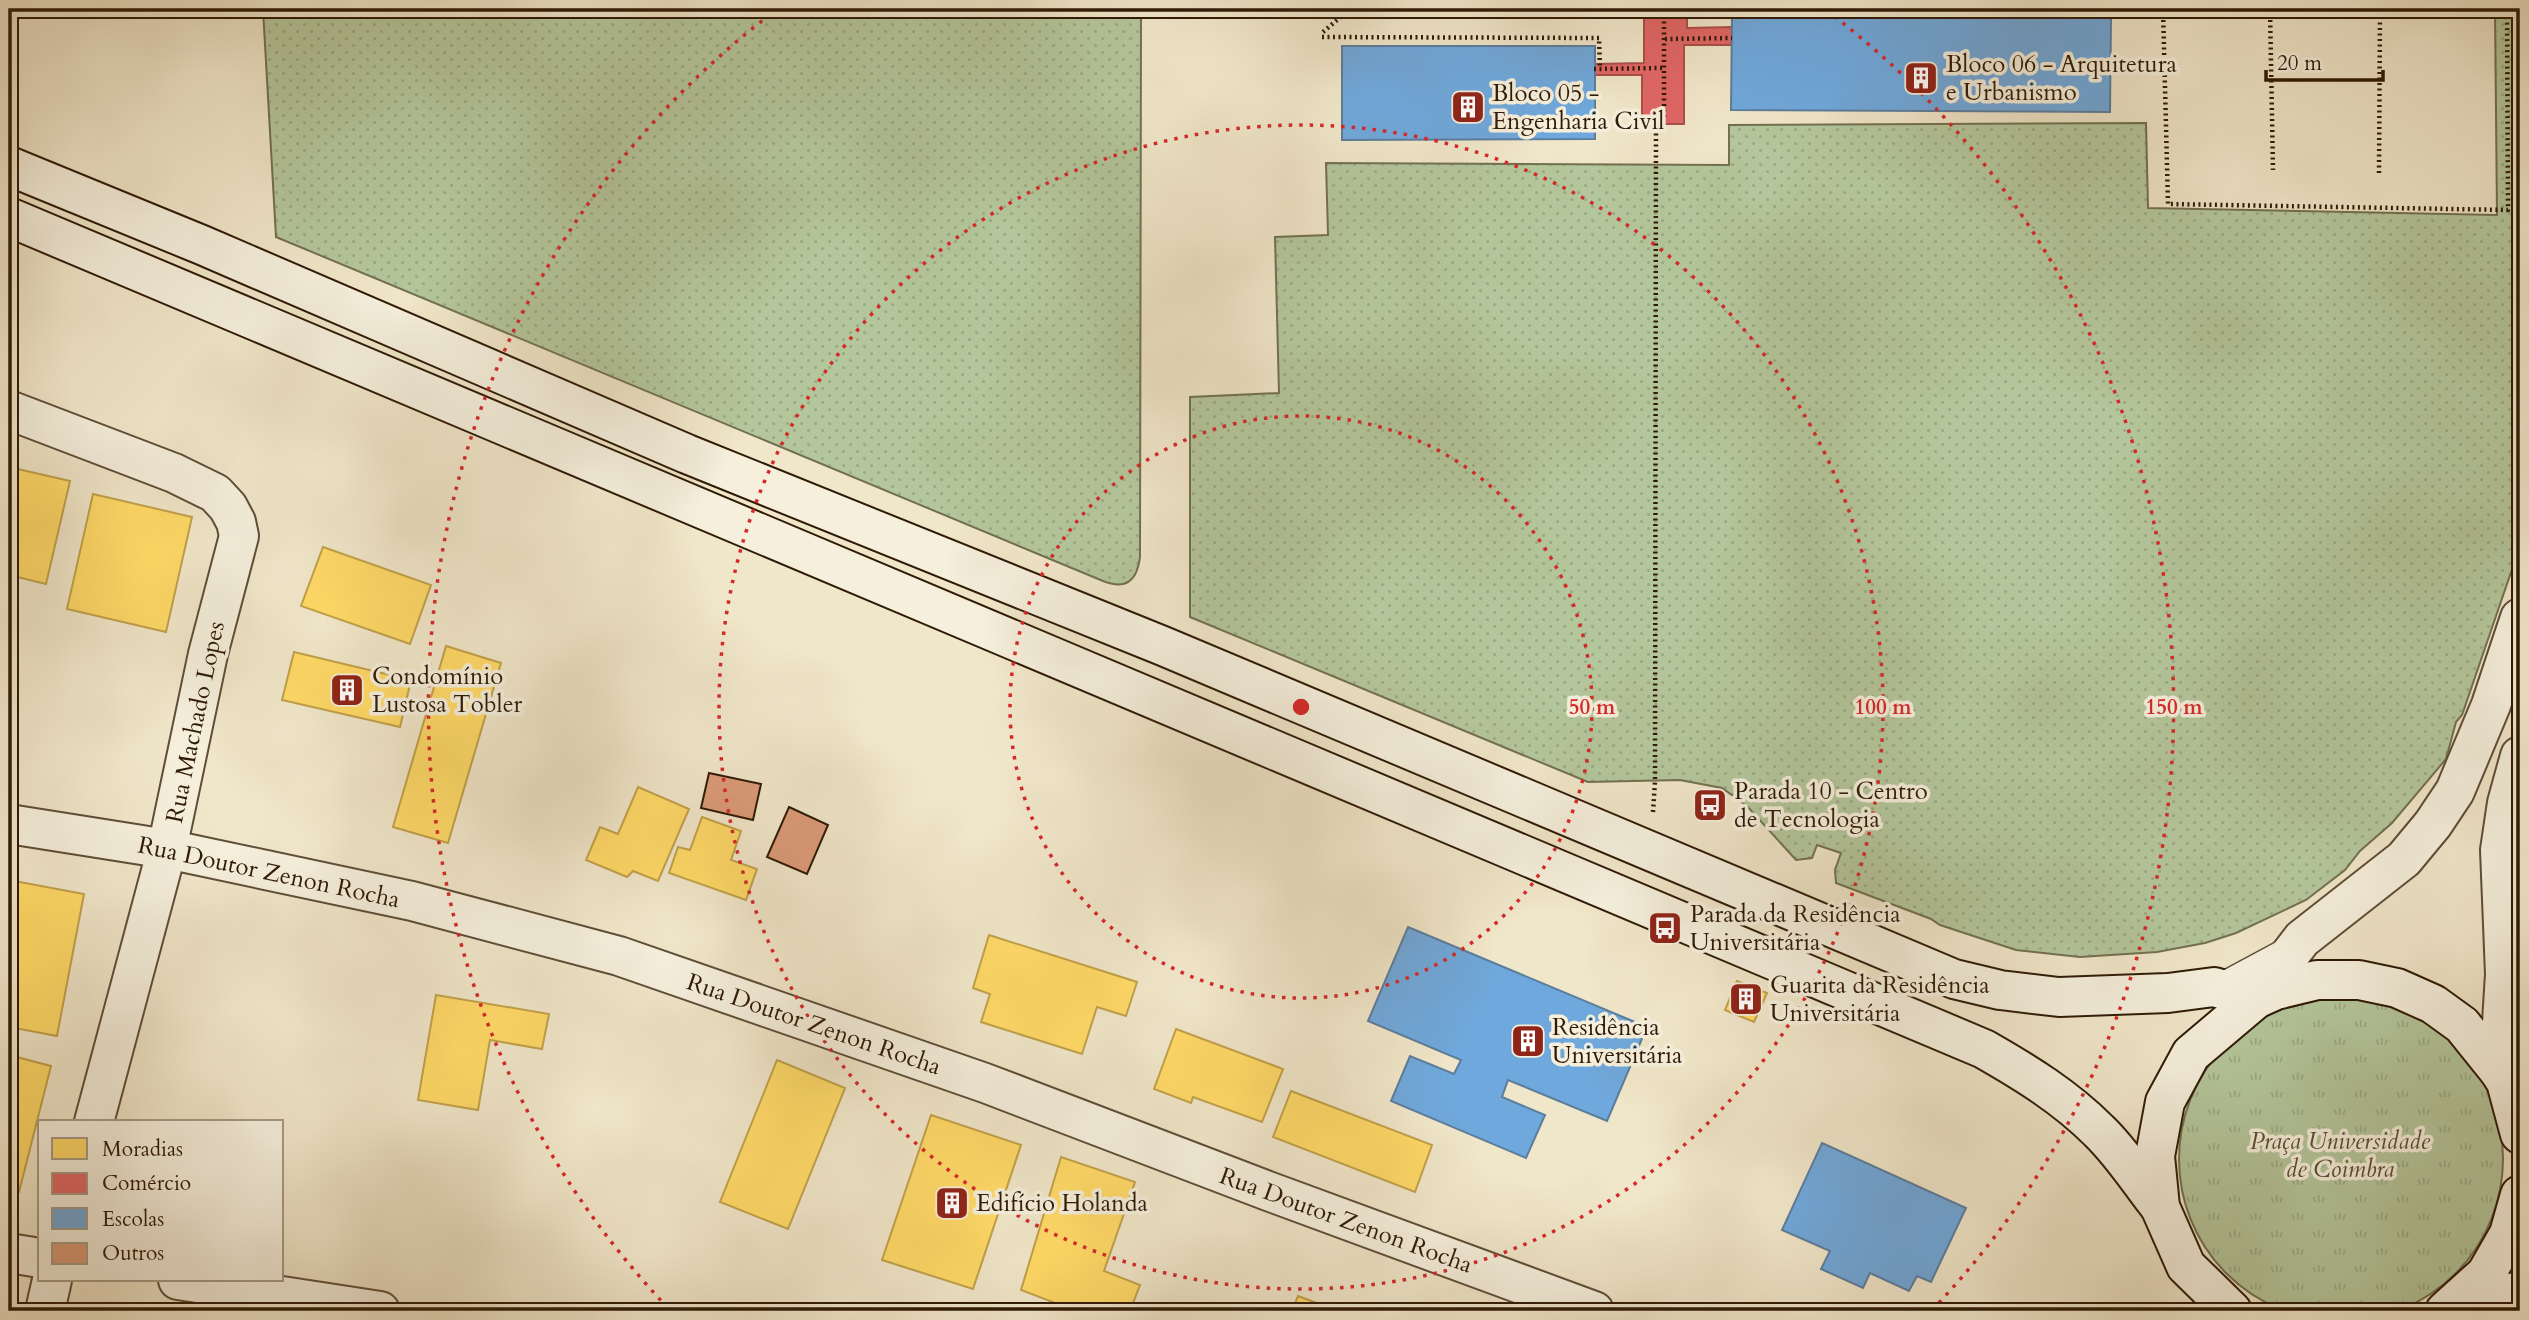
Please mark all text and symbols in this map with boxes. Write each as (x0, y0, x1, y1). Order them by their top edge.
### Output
scale bar (2266, 38, 2384, 82)
place label: Bloco 06 - Arquitetura e Urbanismo (1946, 48, 2178, 109)
text: 20 m (2277, 49, 2322, 78)
building icon: Bloco 06 - Arquitetura e Urbanismo (1902, 59, 1940, 97)
place label: Bloco 05 - Engenharia Civil (1492, 77, 1664, 138)
building icon: Bloco 05 - Engenharia Civil (1449, 88, 1487, 126)
street label: Rua Machado Lopes (158, 618, 233, 826)
place label: Condomínio Lustosa Tobler (372, 660, 523, 721)
building icon: Condomínio Lustosa Tobler (328, 671, 366, 709)
text: 50 m (1569, 693, 1616, 722)
text: 100 m (1854, 693, 1912, 722)
text: 150 m (2145, 693, 2203, 722)
centre of rings (1289, 695, 1313, 719)
place label: Parada 10 - Centro de Tecnologia (1734, 775, 1928, 836)
bus stop icon: Parada 10 - Centro de Tecnologia (1691, 786, 1729, 824)
street label: Rua Doutor Zenon Rocha (135, 829, 403, 916)
place label: Parada da Residência Universitária (1690, 898, 1901, 959)
bus stop icon: Parada da Residência Universitária (1646, 909, 1684, 947)
street label: Rua Doutor Zenon Rocha (682, 965, 946, 1084)
place label: Guarita da Residência Universitária (1770, 969, 1990, 1030)
building icon: Guarita da Residência Universitária (1727, 980, 1765, 1018)
place label: Residência Universitária (1552, 1011, 1683, 1072)
building icon: Residência Universitária (1509, 1022, 1547, 1060)
legend (38, 1120, 284, 1282)
park label: Praça Universidade de Coimbra (2250, 1125, 2431, 1186)
text: Moradias (102, 1135, 183, 1164)
street label: Rua Doutor Zenon Rocha (1215, 1159, 1477, 1282)
text: Comércio (102, 1169, 191, 1198)
building icon: Edifício Holanda (933, 1184, 971, 1222)
place label: Edifício Holanda (976, 1187, 1148, 1220)
text: Escolas (102, 1205, 164, 1234)
text: Outros (102, 1239, 164, 1268)

